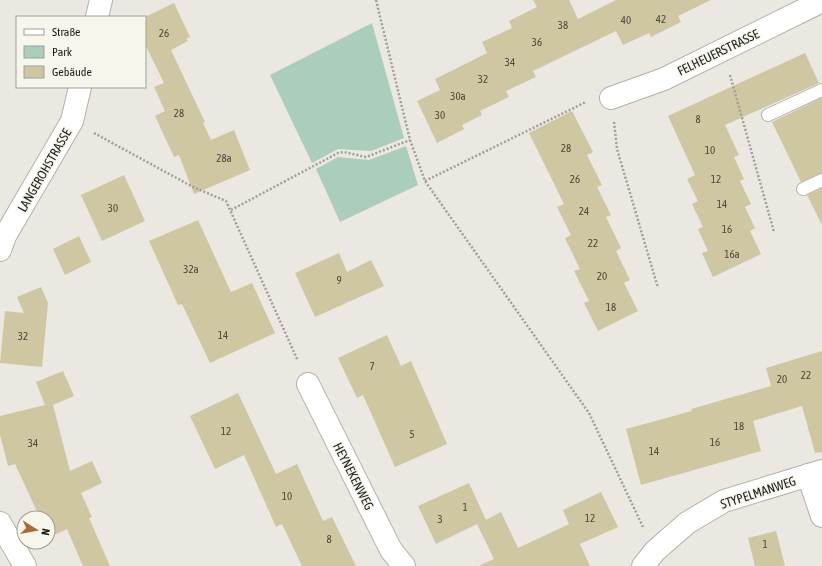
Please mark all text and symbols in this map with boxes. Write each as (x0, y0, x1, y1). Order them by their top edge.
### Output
house number: 42 (656, 13, 666, 25)
house number: 40 (621, 14, 631, 26)
legend (16, 16, 146, 88)
house number: 38 (558, 19, 568, 31)
text: Straße (52, 25, 80, 39)
street label: FELHEUERSTRASSE (675, 26, 762, 79)
house number: 26 (159, 27, 169, 39)
house number: 36 (532, 36, 542, 48)
text: Park (52, 45, 73, 59)
house number: 34 (505, 56, 515, 68)
text: Gebäude (52, 65, 92, 79)
house number: 32 (478, 73, 488, 85)
house number: 30a (450, 90, 466, 102)
house number: 28 (174, 107, 184, 119)
house number: 30 (435, 109, 445, 121)
house number: 8 (695, 113, 701, 125)
street label: LANGEROHSTRASSE (15, 126, 75, 214)
house number: 28 (561, 142, 571, 154)
house number: 10 (705, 144, 715, 156)
house number: 28a (216, 152, 232, 164)
house number: 26 (570, 173, 580, 185)
house number: 12 (711, 173, 721, 185)
house number: 14 (717, 198, 727, 210)
house number: 30 (108, 202, 118, 214)
house number: 24 (579, 205, 589, 217)
house number: 16 (722, 223, 732, 235)
house number: 22 (588, 237, 598, 249)
house number: 16a (724, 248, 740, 260)
house number: 32a (183, 263, 199, 275)
house number: 20 (597, 270, 607, 282)
house number: 9 (336, 274, 342, 286)
house number: 18 (606, 301, 616, 313)
house number: 14 (218, 329, 228, 341)
house number: 32 (18, 330, 28, 342)
house number: 7 (369, 360, 375, 372)
house number: 22 (801, 369, 811, 381)
house number: 20 (777, 373, 787, 385)
house number: 18 (734, 420, 744, 432)
house number: 12 (221, 425, 231, 437)
house number: 5 (409, 428, 415, 440)
house number: 16 (710, 436, 720, 448)
house number: 34 (28, 437, 38, 449)
street label: HEYNEKENWEG (330, 440, 377, 512)
house number: 14 (649, 445, 659, 457)
street label: STYPELMANWEG (719, 473, 798, 512)
house number: 10 (282, 490, 292, 502)
house number: 1 (462, 501, 468, 513)
north arrow (16, 510, 56, 550)
house number: 12 (585, 512, 595, 524)
house number: 3 (437, 513, 443, 525)
text: N (39, 528, 52, 536)
house number: 8 (326, 533, 332, 545)
house number: 1 (762, 538, 768, 550)

